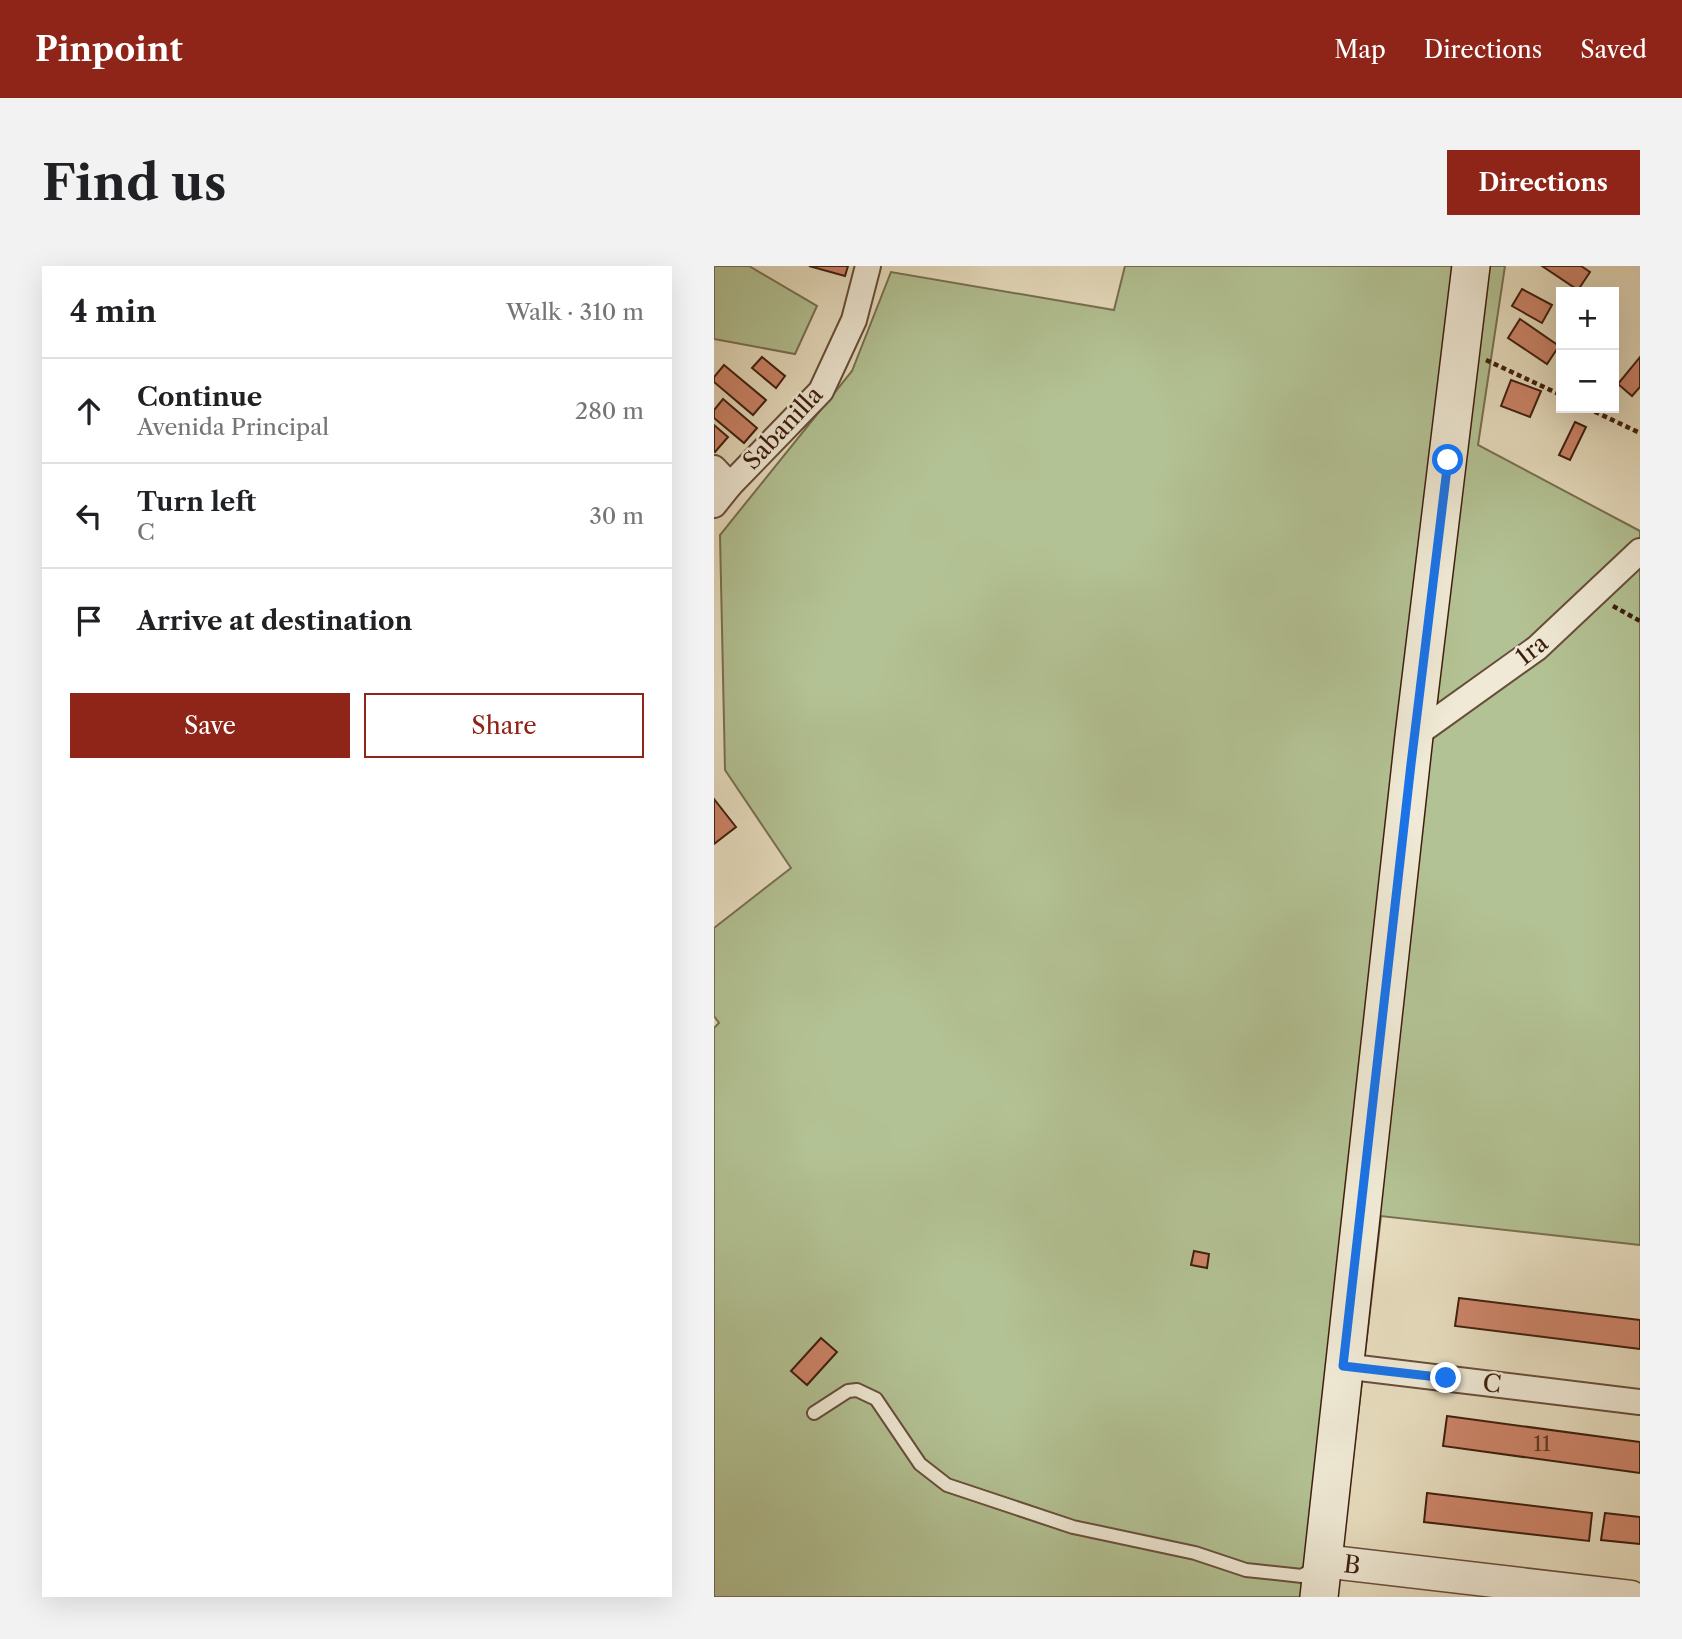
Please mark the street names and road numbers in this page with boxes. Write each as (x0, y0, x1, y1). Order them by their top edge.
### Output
street label: Sabanilla (737, 380, 829, 475)
street label: 1ra (1510, 628, 1554, 671)
street label: C (1481, 1368, 1503, 1399)
street label: B (1342, 1549, 1362, 1580)

